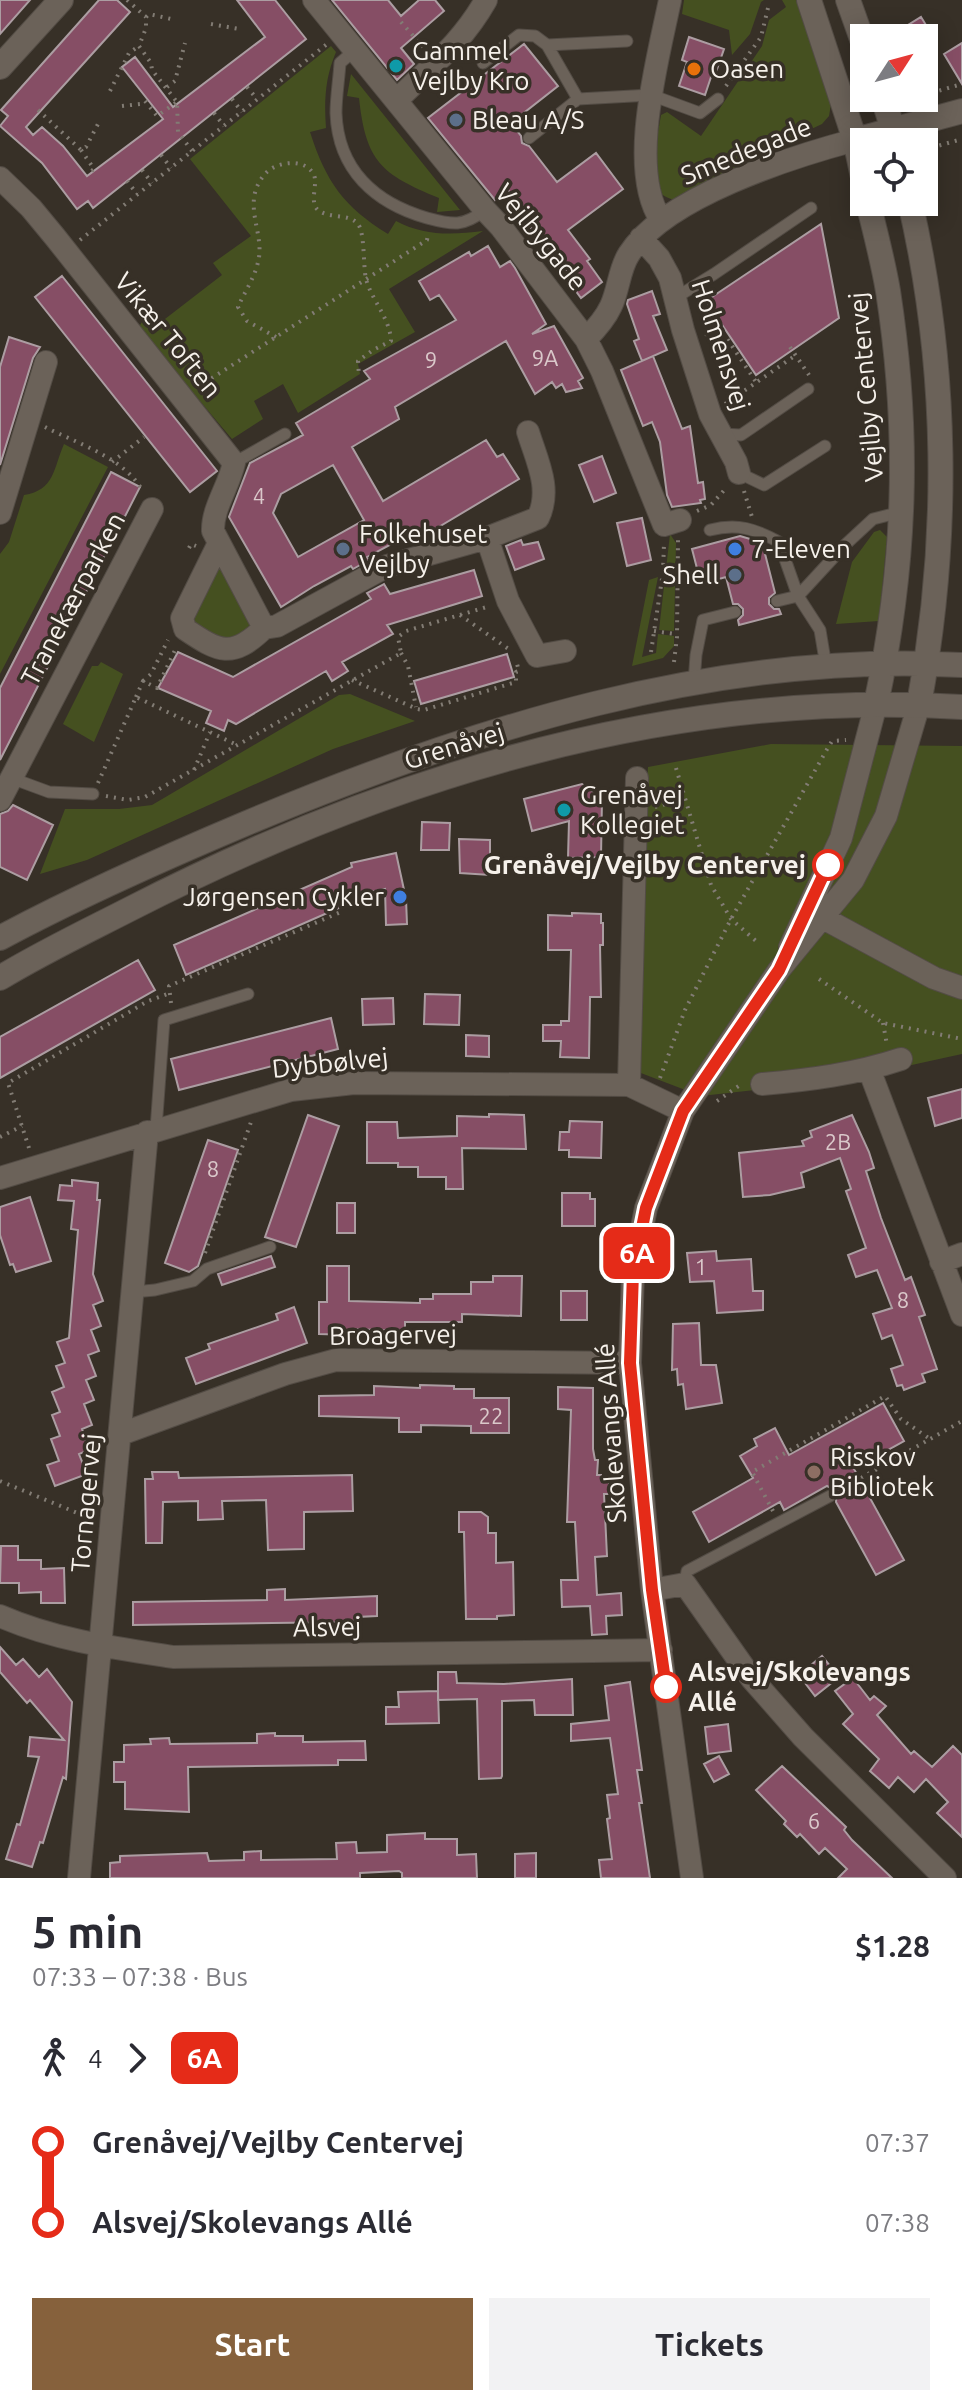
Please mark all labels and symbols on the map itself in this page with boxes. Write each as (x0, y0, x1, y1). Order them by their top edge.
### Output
north arrow (850, 24, 938, 112)
place label: Gammel Vejlby Kro (412, 36, 530, 95)
place label: Oasen (710, 54, 784, 83)
marker: Gammel Vejlby Kro (387, 57, 405, 75)
marker: Oasen (685, 60, 703, 78)
place label: Bleau A/S (472, 105, 584, 134)
marker: Bleau A/S (447, 111, 465, 129)
street label: Smedegade (676, 111, 815, 190)
street label: Vejlbygade (490, 178, 593, 296)
street label: Vikær Toften (109, 266, 228, 403)
street label: Holmensvej (687, 276, 756, 414)
street label: Vejlby Centervej (843, 291, 888, 483)
house number: 9A (532, 345, 559, 370)
house number: 9 (425, 347, 437, 372)
house number: 4 (253, 483, 265, 508)
street label: Tranekærparken (15, 507, 130, 690)
place label: Folkehuset Vejlby (359, 519, 487, 578)
place label: 7-Eleven (751, 534, 851, 563)
marker: Folkehuset Vejlby (334, 540, 352, 558)
marker: 7-Eleven (726, 540, 744, 558)
place label: Shell (663, 560, 719, 589)
marker: Shell (726, 566, 744, 584)
street label: Grenåvej (400, 717, 507, 774)
place label: Grenåvej Kollegiet (580, 780, 685, 839)
marker: Grenåvej Kollegiet (555, 801, 573, 819)
place label: Grenåvej/Vejlby Centervej (484, 850, 806, 879)
marker: Grenåvej/Vejlby Centervej (813, 850, 843, 880)
place label: Jørgensen Cykler (183, 882, 384, 911)
marker: Jørgensen Cykler (391, 888, 409, 906)
street label: Dybbølvej (270, 1042, 389, 1083)
house number: 2B (825, 1129, 851, 1154)
house number: 8 (207, 1156, 219, 1181)
line badge: 6A (601, 1227, 673, 1279)
house number: 1 (695, 1254, 707, 1279)
house number: 8 (897, 1287, 909, 1312)
street label: Broagervej (329, 1319, 457, 1350)
street label: Skolevangs Allé (590, 1342, 631, 1524)
house number: 22 (479, 1403, 503, 1428)
street label: Tornagervej (65, 1432, 106, 1574)
place label: Risskov Bibliotek (830, 1442, 934, 1501)
marker: Risskov Bibliotek (805, 1463, 823, 1481)
street label: Alsvej (293, 1611, 361, 1642)
place label: Alsvej/Skolevangs Allé (688, 1657, 911, 1716)
marker: Alsvej/Skolevangs Allé (651, 1672, 681, 1702)
house number: 6 (808, 1808, 820, 1833)

